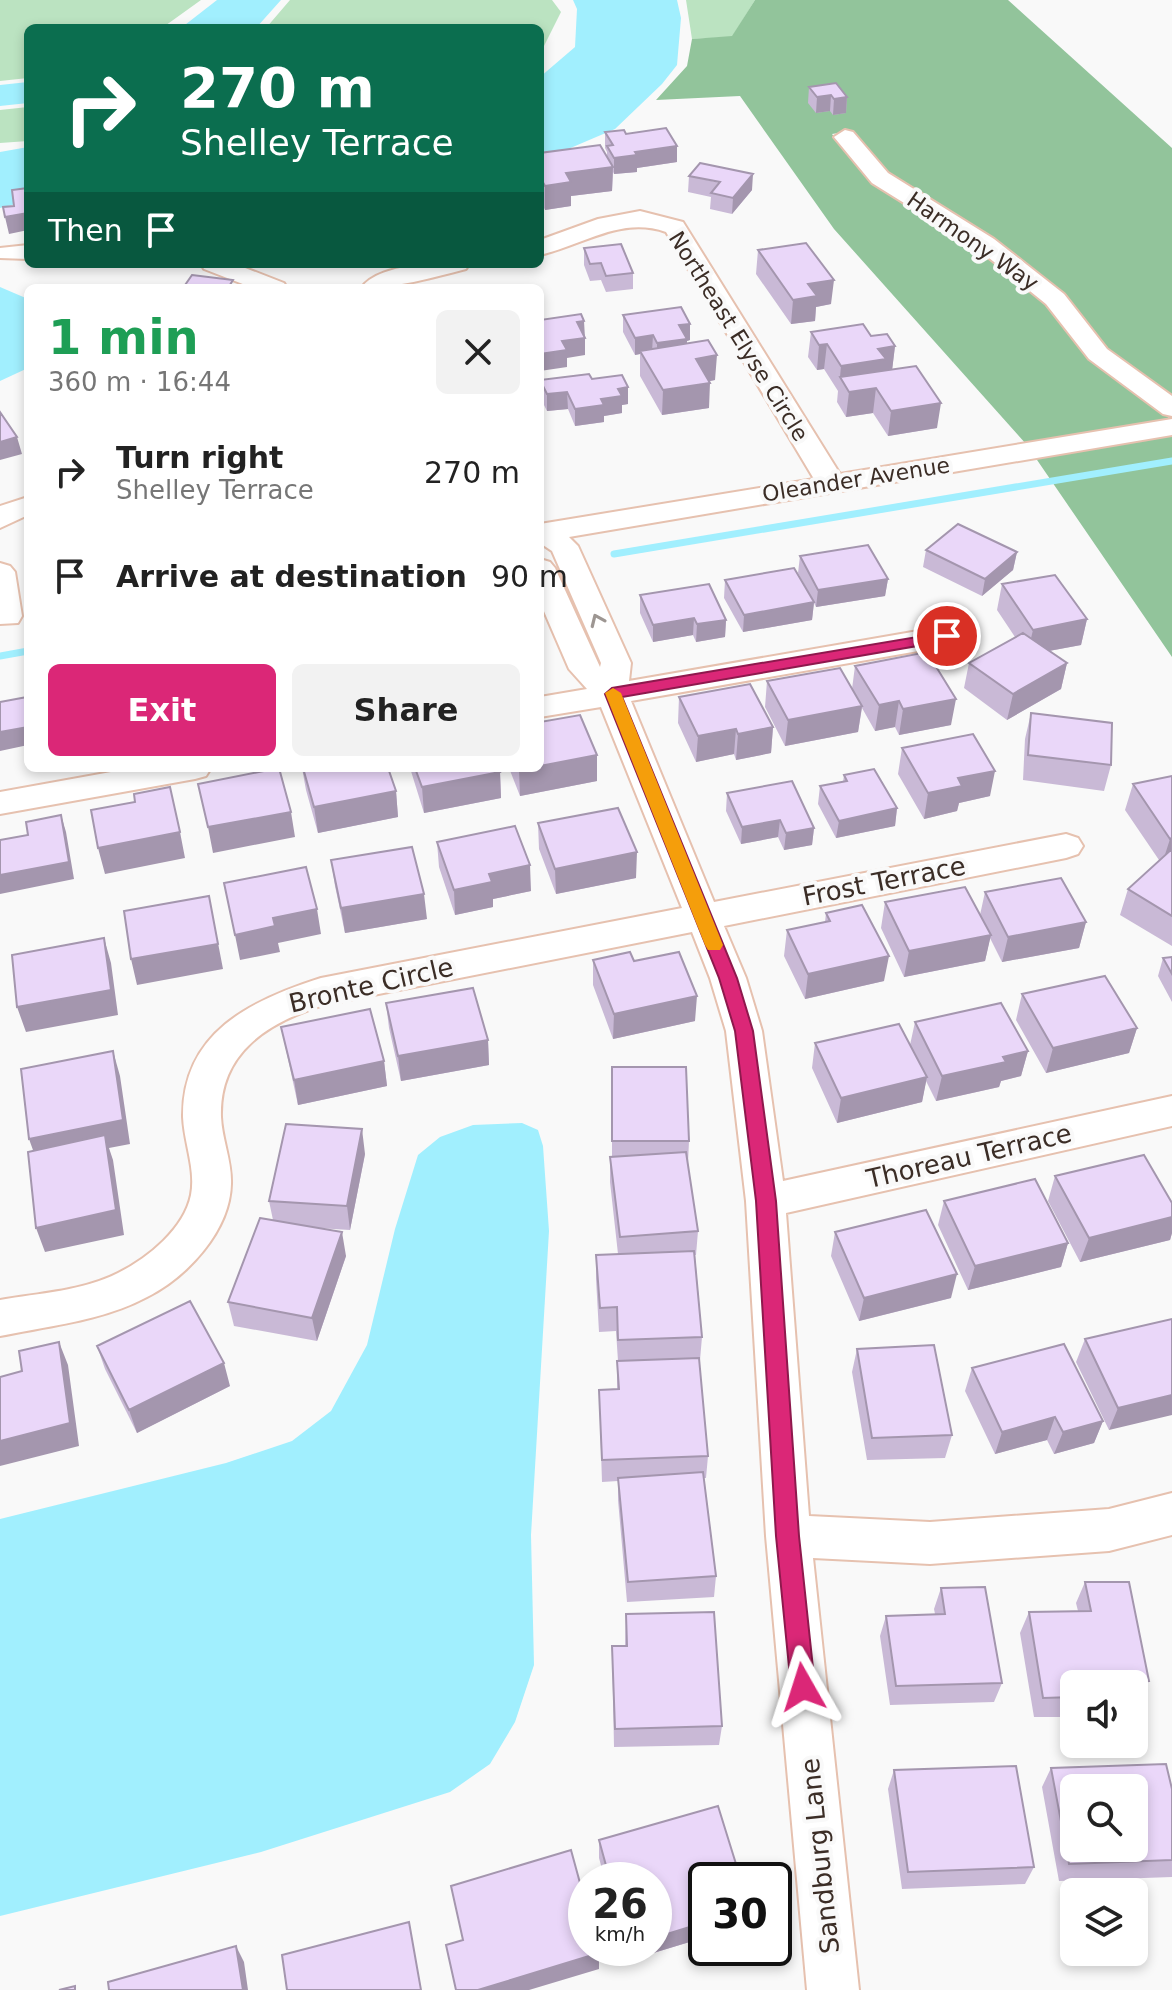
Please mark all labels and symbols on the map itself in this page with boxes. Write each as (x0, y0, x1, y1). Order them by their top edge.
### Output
street label: Harmony Way (902, 187, 1043, 296)
street label: Northeast Elyse Circle (664, 227, 813, 446)
street label: Oleander Avenue (760, 452, 952, 507)
pin (913, 602, 981, 670)
one-way arrow (591, 614, 607, 628)
street label: Frost Terrace (800, 850, 968, 912)
street label: Bronte Circle (286, 952, 456, 1018)
street label: Thoreau Terrace (863, 1118, 1075, 1194)
position arrow (761, 1645, 845, 1729)
street label: Sandburg Lane (795, 1757, 845, 1955)
speed limit sign: 30 (688, 1862, 792, 1966)

